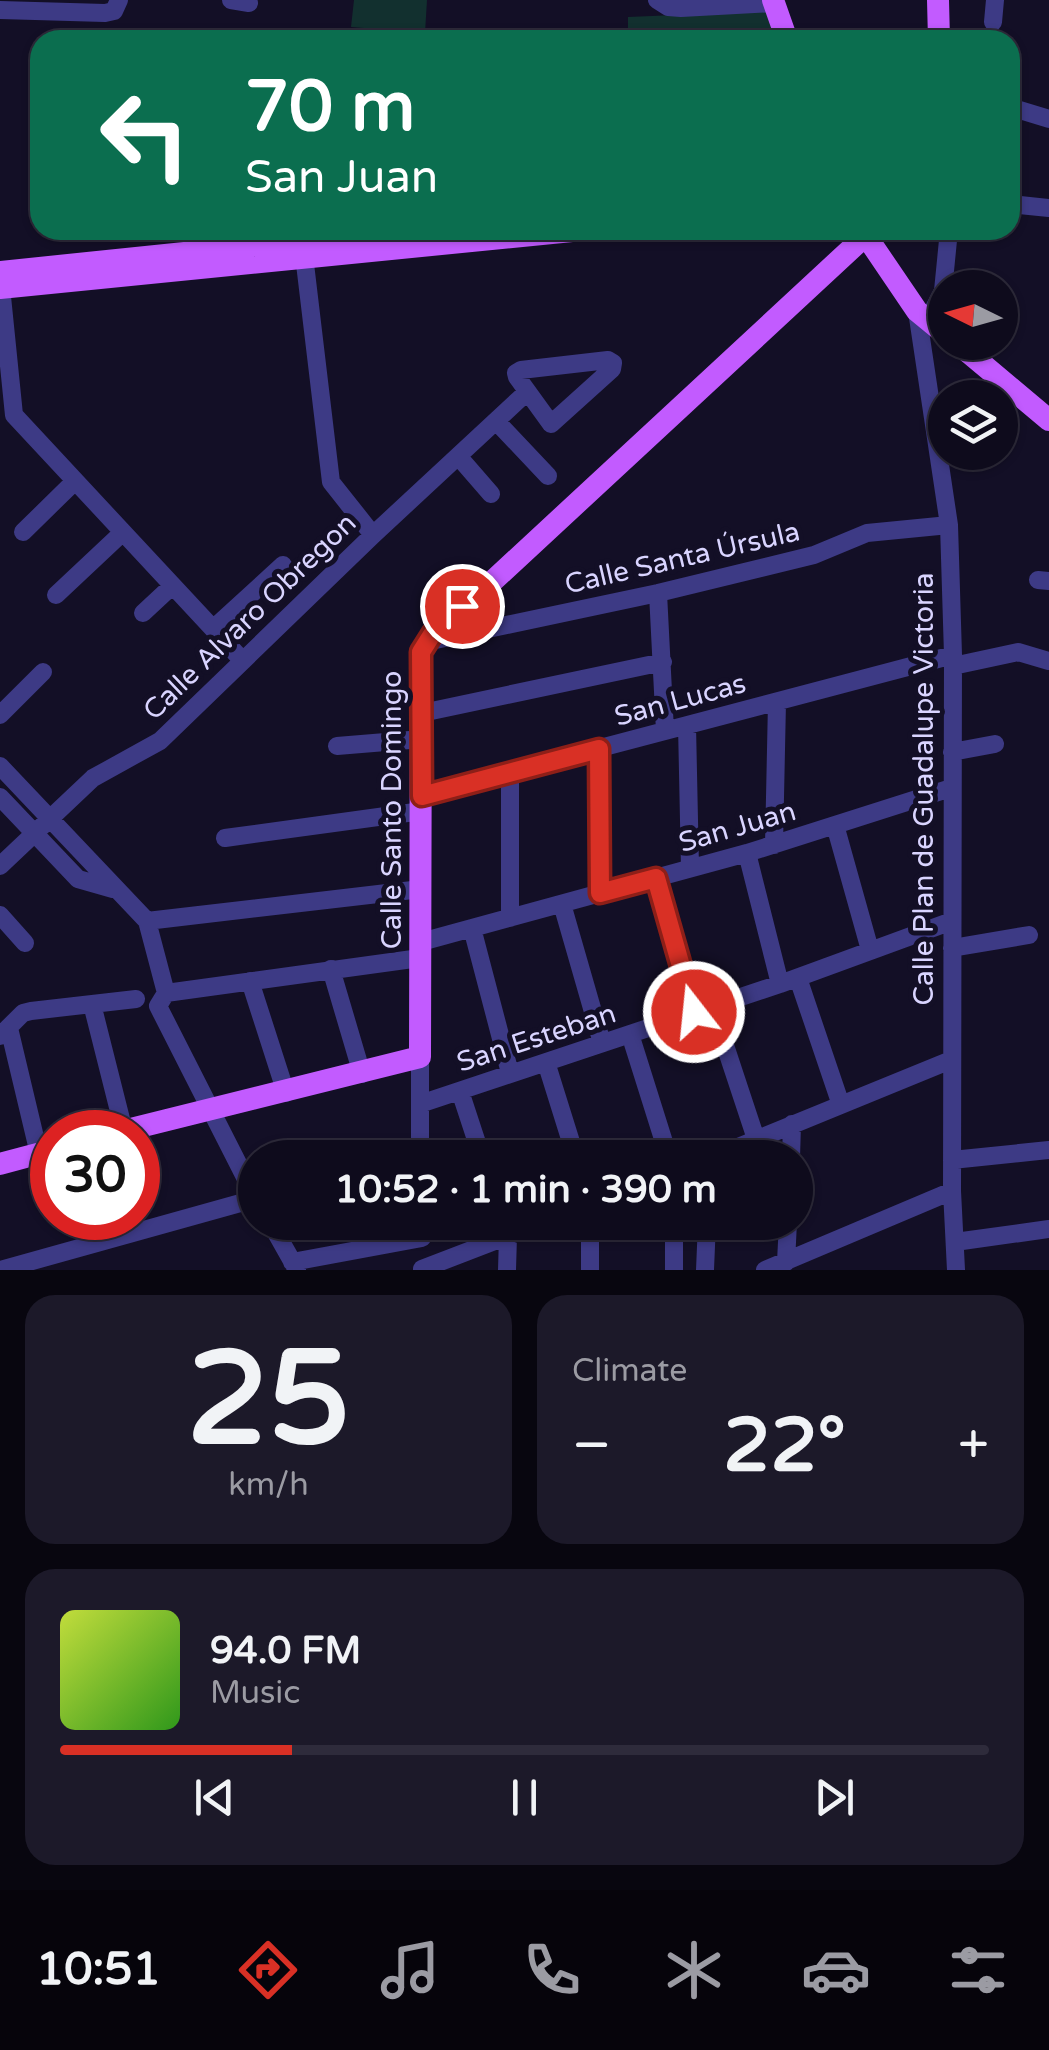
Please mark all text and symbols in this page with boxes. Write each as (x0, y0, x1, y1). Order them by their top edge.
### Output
text: 70 m (245, 66, 415, 150)
icon: left (80, 70, 210, 200)
text: San Juan (245, 151, 438, 205)
north arrow (928, 270, 1018, 360)
map controls (928, 270, 1018, 470)
button: layers (928, 380, 1018, 470)
street label: Calle Alvaro Obregon (136, 506, 363, 727)
street label: Calle Santa Úrsula (561, 514, 803, 602)
pin (420, 564, 505, 649)
street label: Calle Plan de Guadalupe Victoria (907, 573, 941, 1005)
icon: arrive (435, 579, 490, 634)
street label: San Lucas (611, 666, 750, 734)
street label: Calle Santo Domingo (375, 671, 409, 949)
street label: San Juan (675, 794, 800, 860)
position arrow (642, 960, 746, 1064)
street label: San Esteban (453, 996, 620, 1080)
speed limit sign: 30 (30, 1110, 160, 1240)
text: 10:52 · 1 min · 390 m (334, 1167, 717, 1213)
text: 25 (187, 1323, 350, 1479)
text: Climate (572, 1352, 687, 1390)
text: 22° (723, 1401, 846, 1491)
text: − (572, 1413, 611, 1479)
text: + (958, 1413, 989, 1479)
text: km/h (228, 1466, 309, 1504)
text: 94.0 FM (210, 1628, 361, 1674)
text: Music (210, 1674, 300, 1712)
icon: previous (187, 1770, 242, 1825)
icon: pause (497, 1770, 552, 1825)
icon: next (807, 1770, 862, 1825)
icon: directions (233, 1935, 303, 2005)
icon: music (375, 1935, 445, 2005)
icon: phone (517, 1935, 587, 2005)
icon: climate (659, 1935, 729, 2005)
icon: car (801, 1935, 871, 2005)
icon: filters (943, 1935, 1013, 2005)
text: 10:51 (36, 1943, 161, 1997)

